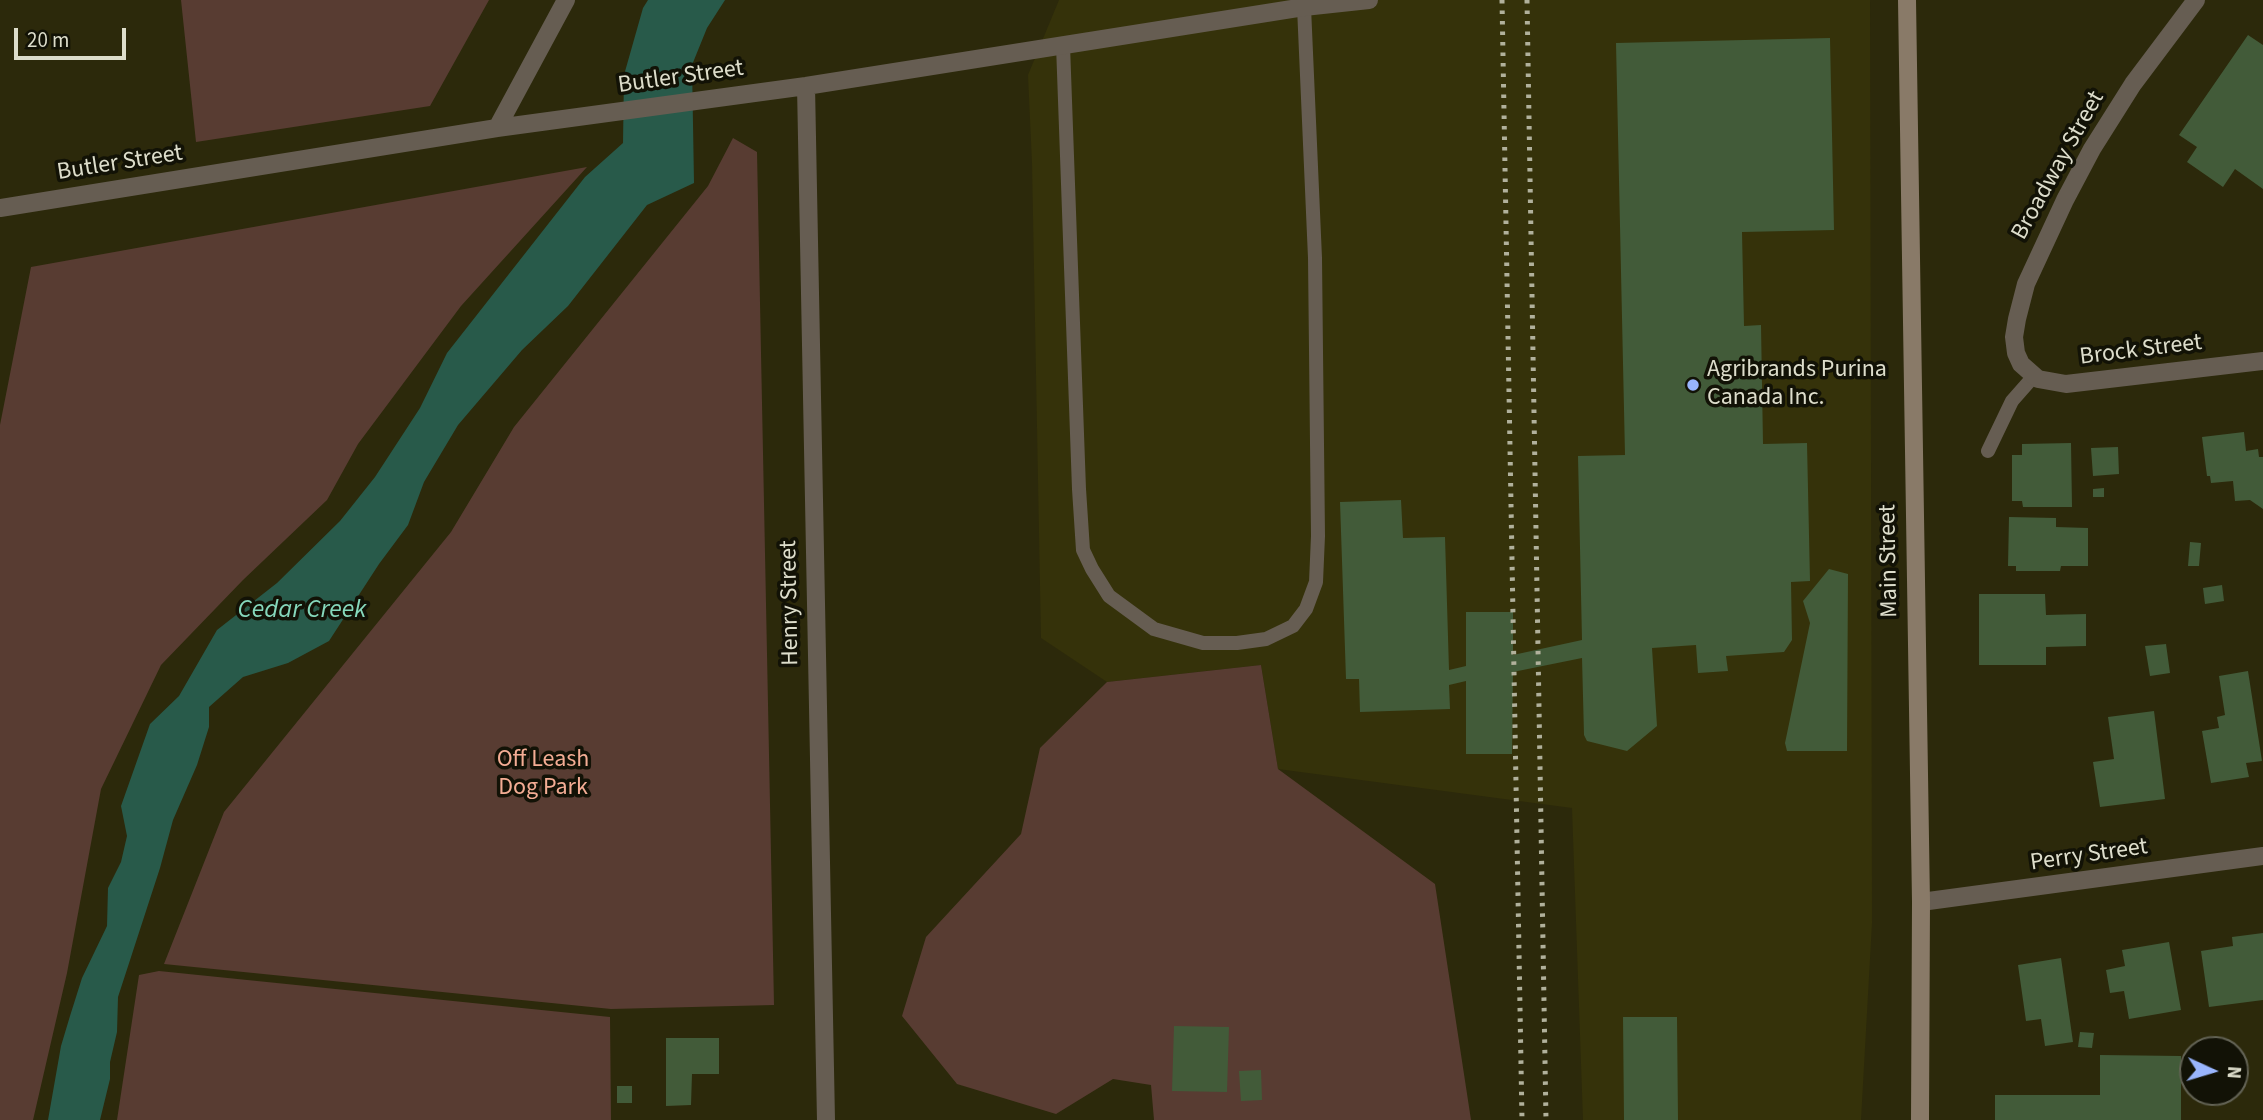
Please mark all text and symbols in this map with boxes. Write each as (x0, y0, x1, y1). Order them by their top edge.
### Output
scale bar (18, 14, 130, 58)
text: 20 m (27, 25, 69, 55)
street label: Butler Street (616, 55, 746, 101)
street label: Broadway Street (2006, 87, 2112, 245)
street label: Butler Street (55, 140, 185, 188)
street label: Brock Street (2078, 329, 2204, 373)
place label: Agribrands Purina Canada Inc. (1707, 357, 1887, 413)
marker: Agribrands Purina Canada Inc. (1685, 377, 1701, 393)
street label: Main Street (1875, 504, 1905, 618)
street label: Henry Street (776, 540, 806, 666)
water label: Cedar Creek (238, 595, 366, 627)
park label: Off Leash Dog Park (497, 747, 589, 803)
street label: Perry Street (2028, 834, 2150, 878)
north arrow (2179, 1036, 2249, 1106)
text: N (2220, 1065, 2247, 1080)

